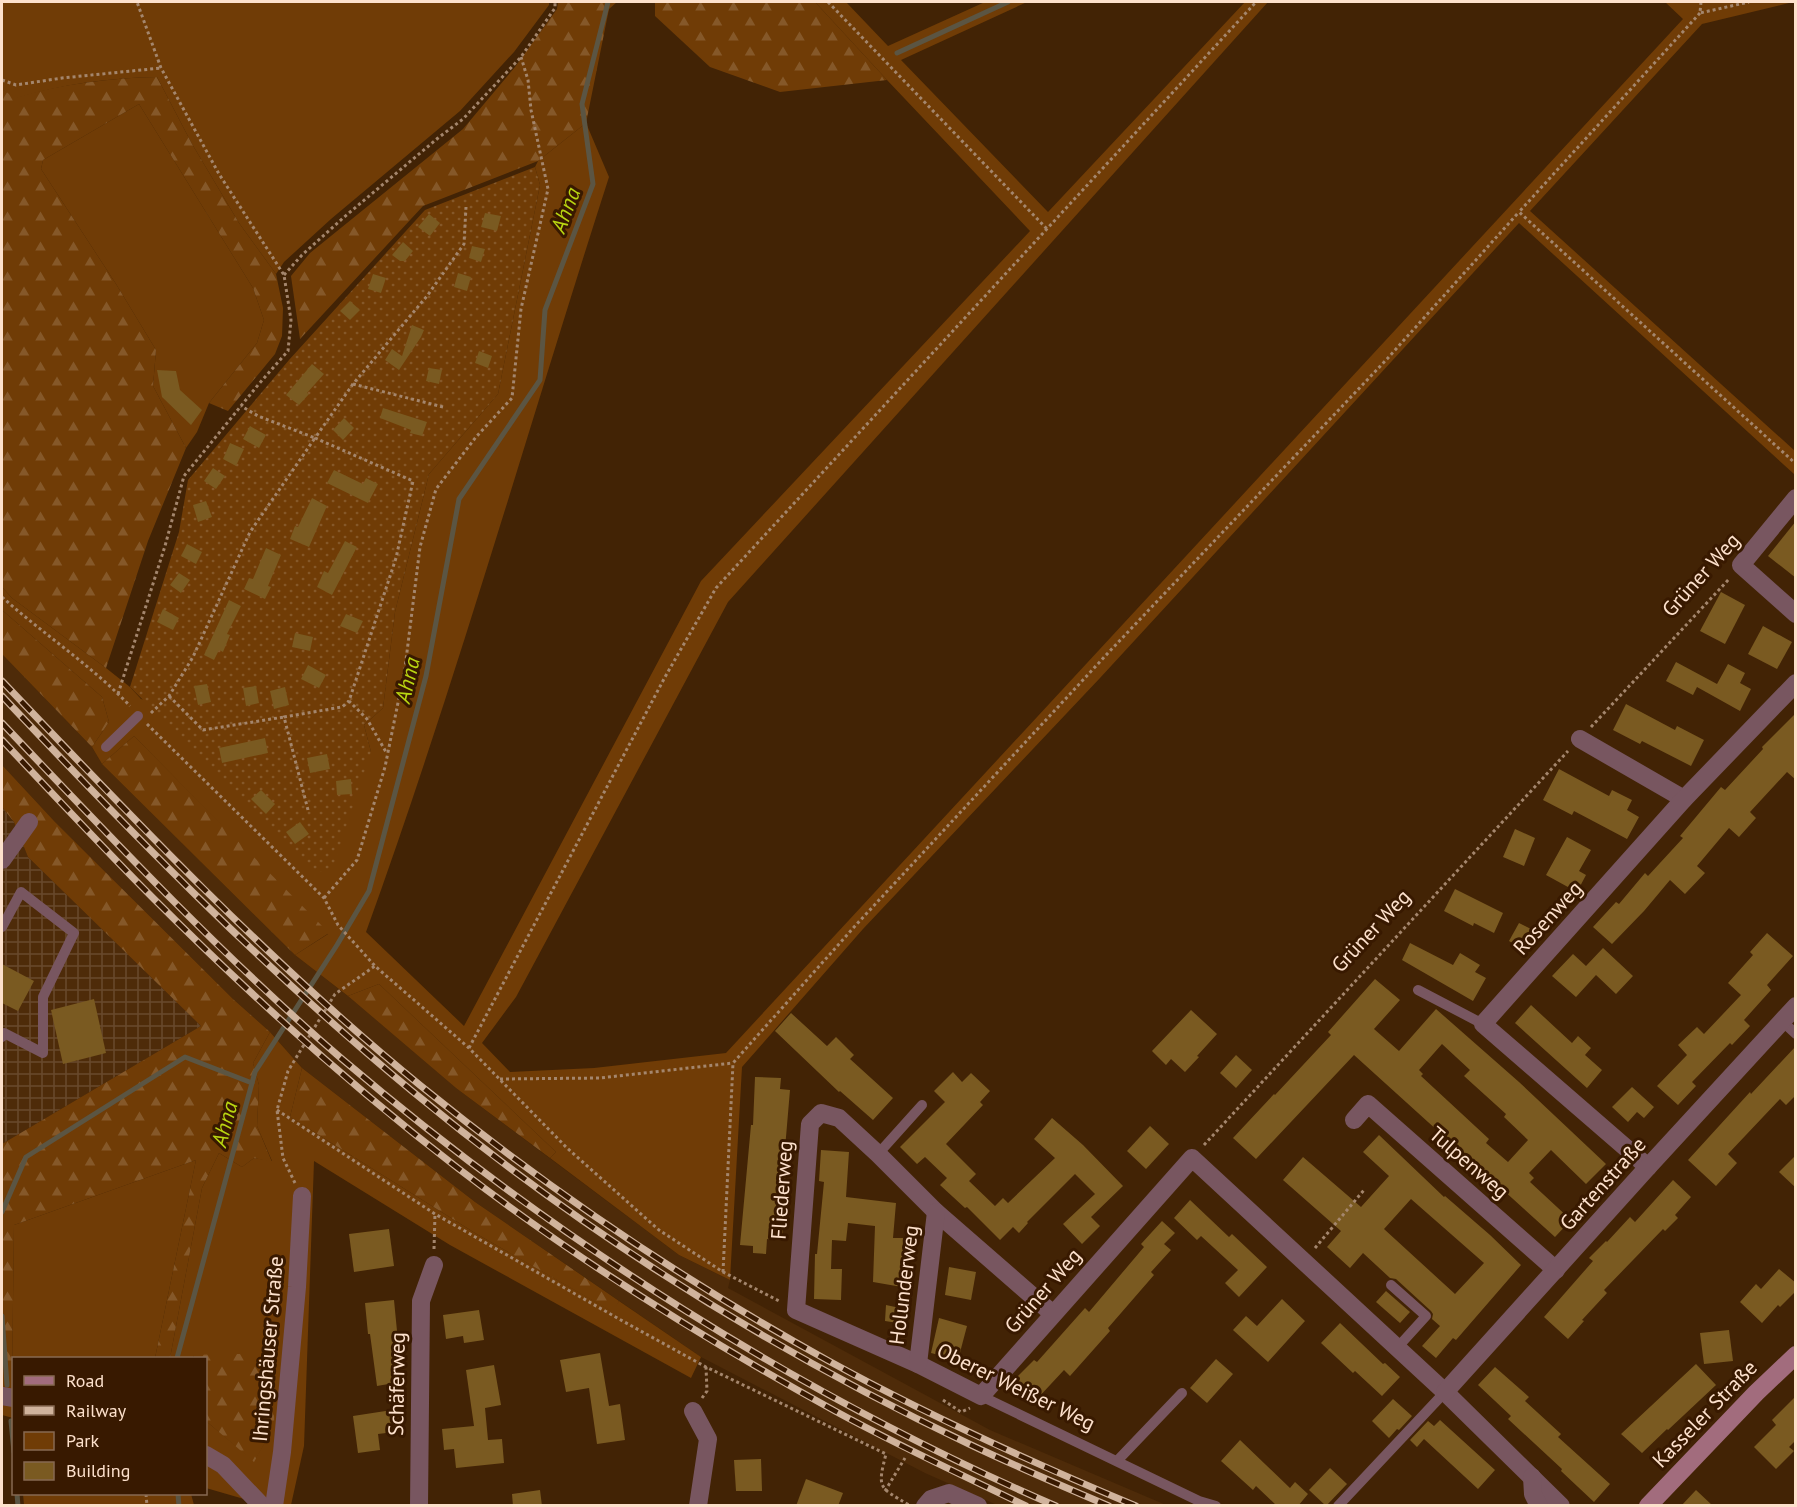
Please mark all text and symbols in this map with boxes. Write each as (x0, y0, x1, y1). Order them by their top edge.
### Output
water label: Ahna (543, 183, 586, 237)
street label: Grüner Weg (1656, 527, 1745, 622)
water label: Ahna (388, 654, 426, 707)
street label: Rosenweg (1507, 875, 1588, 960)
street label: Grüner Weg (1325, 883, 1416, 978)
water label: Ahna (204, 1098, 244, 1151)
street label: Tulpenweg (1424, 1121, 1515, 1205)
street label: Gartenstraße (1554, 1131, 1652, 1236)
street label: Fliederweg (765, 1139, 798, 1240)
street label: Holunderweg (883, 1224, 924, 1346)
street label: Grüner Weg (998, 1243, 1087, 1339)
street label: Ihringshäuser Straße (246, 1255, 289, 1443)
street label: Schäferweg (382, 1332, 411, 1436)
street label: Oberer Weißer Weg (933, 1336, 1100, 1437)
street label: Kasseler Straße (1646, 1354, 1763, 1473)
legend (12, 1357, 207, 1495)
text: Road (66, 1369, 104, 1392)
text: Railway (66, 1399, 127, 1422)
text: Park (66, 1429, 99, 1452)
text: Building (66, 1459, 130, 1482)

